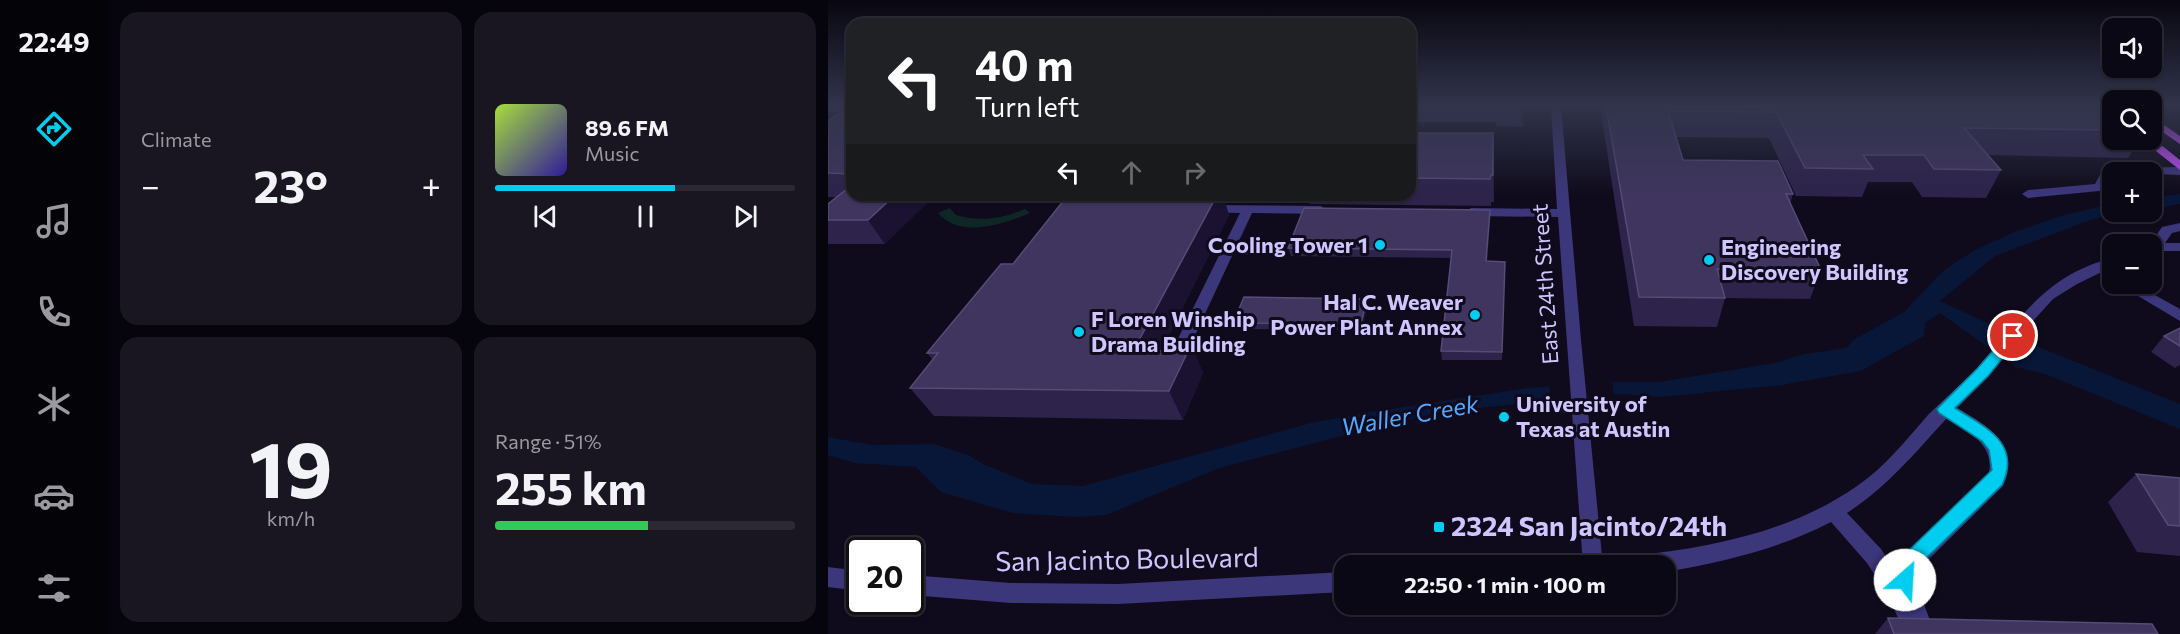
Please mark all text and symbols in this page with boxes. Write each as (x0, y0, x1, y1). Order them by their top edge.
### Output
map controls (2102, 18, 2162, 294)
button: sound (2102, 18, 2162, 78)
text: 22:49 (18, 25, 90, 58)
text: 40 m (975, 38, 1073, 90)
icon: left (876, 42, 954, 120)
text: Turn left (975, 90, 1079, 123)
button: search (2102, 90, 2162, 150)
icon: directions (33, 108, 75, 150)
text: 89.6 FM (585, 114, 669, 141)
text: Climate (141, 127, 211, 151)
text: Music (585, 141, 639, 165)
icon: left (1052, 156, 1085, 189)
icon: ahead (1115, 156, 1148, 189)
icon: right (1178, 156, 1211, 189)
text: 23° (254, 157, 328, 212)
button: + (2102, 162, 2162, 222)
text: − (141, 164, 160, 205)
text: + (422, 164, 441, 205)
icon: music (33, 200, 75, 242)
icon: previous (529, 200, 562, 233)
icon: pause (629, 200, 662, 233)
icon: next (729, 200, 762, 233)
street label: East 24th Street (1525, 203, 1564, 365)
place label: Cooling Tower 1 (1208, 231, 1368, 258)
place label: Engineering Discovery Building (1721, 233, 1908, 285)
button: − (2102, 234, 2162, 294)
marker: Cooling Tower 1 (1373, 238, 1387, 252)
marker: Engineering Discovery Building (1702, 253, 1716, 267)
place label: Hal C. Weaver Power Plant Annex (1270, 288, 1464, 340)
icon: phone (33, 291, 75, 333)
place label: F Loren Winship Drama Building (1091, 305, 1255, 357)
marker: Hal C. Weaver Power Plant Annex (1468, 308, 1482, 322)
pin (1987, 310, 2038, 361)
icon: arrive (1996, 319, 2029, 352)
marker: F Loren Winship Drama Building (1072, 325, 1086, 339)
icon: climate (33, 383, 75, 425)
water label: Waller Creek (1339, 388, 1482, 441)
place label: University of Texas at Austin (1516, 390, 1670, 442)
marker: University of Texas at Austin (1497, 410, 1511, 424)
text: 19 (249, 419, 333, 514)
text: Range · 51% (495, 429, 602, 453)
text: 255 km (495, 459, 647, 514)
icon: car (33, 475, 75, 517)
text: km/h (267, 506, 315, 530)
place label: 2324 San Jacinto/24th (1451, 509, 1727, 542)
marker: 2324 San Jacinto/24th (1432, 520, 1446, 534)
speed limit sign: 20 (846, 537, 924, 615)
street label: San Jacinto Boulevard (995, 540, 1259, 577)
position arrow (1873, 548, 1937, 612)
icon: filters (33, 567, 75, 609)
text: 22:50 · 1 min · 100 m (1404, 571, 1606, 598)

